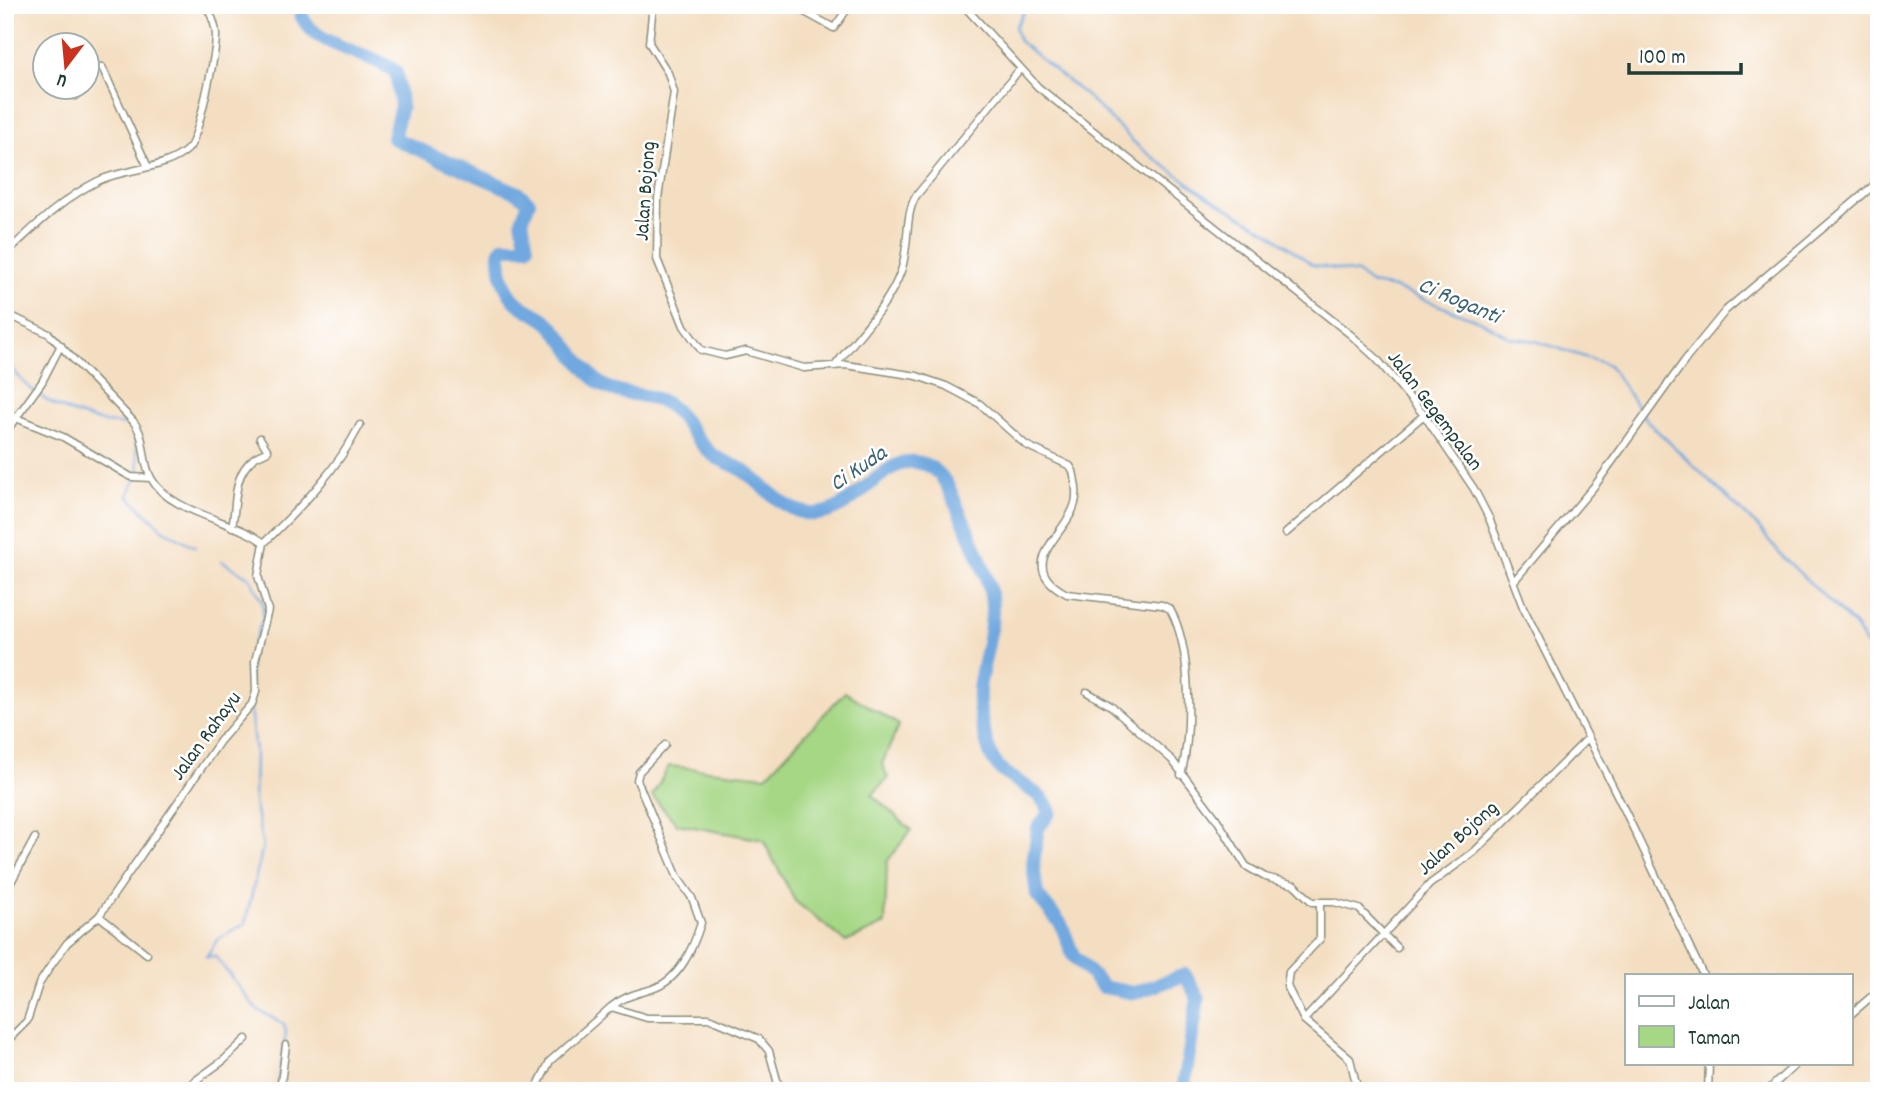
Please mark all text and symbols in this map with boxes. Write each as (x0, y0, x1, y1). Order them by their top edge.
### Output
north arrow (32, 32, 102, 102)
scale bar (1629, 32, 1741, 76)
text: 100 m (1639, 44, 1686, 74)
text: U (54, 65, 70, 93)
street label: Jalan Bojong (629, 140, 665, 242)
water label: Ci Roganti (1412, 270, 1508, 336)
street label: Jalan Gegempalan (1378, 345, 1489, 478)
water label: Ci Kuda (824, 438, 895, 501)
street label: Jalan Rahayu (165, 686, 250, 788)
street label: Jalan Bojong (1412, 795, 1506, 884)
legend (1625, 974, 1853, 1064)
text: Jalan (1688, 990, 1730, 1020)
text: Taman (1688, 1025, 1740, 1055)

